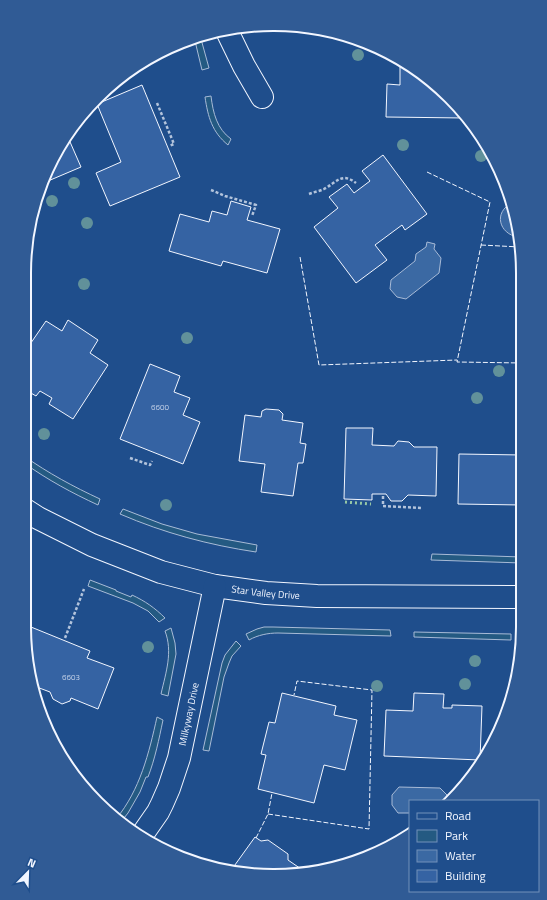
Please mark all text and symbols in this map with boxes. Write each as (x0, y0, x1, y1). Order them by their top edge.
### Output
house number: 6600 (151, 401, 169, 413)
street label: Star Valley Drive (231, 581, 300, 603)
house number: 6603 (62, 671, 80, 683)
street label: Milkyway Drive (175, 681, 203, 747)
legend (409, 800, 539, 892)
text: Road (445, 806, 471, 825)
text: Park (445, 826, 468, 845)
text: Water (445, 846, 476, 865)
north arrow (8, 852, 48, 892)
text: N (25, 854, 39, 872)
text: Building (445, 866, 486, 885)

